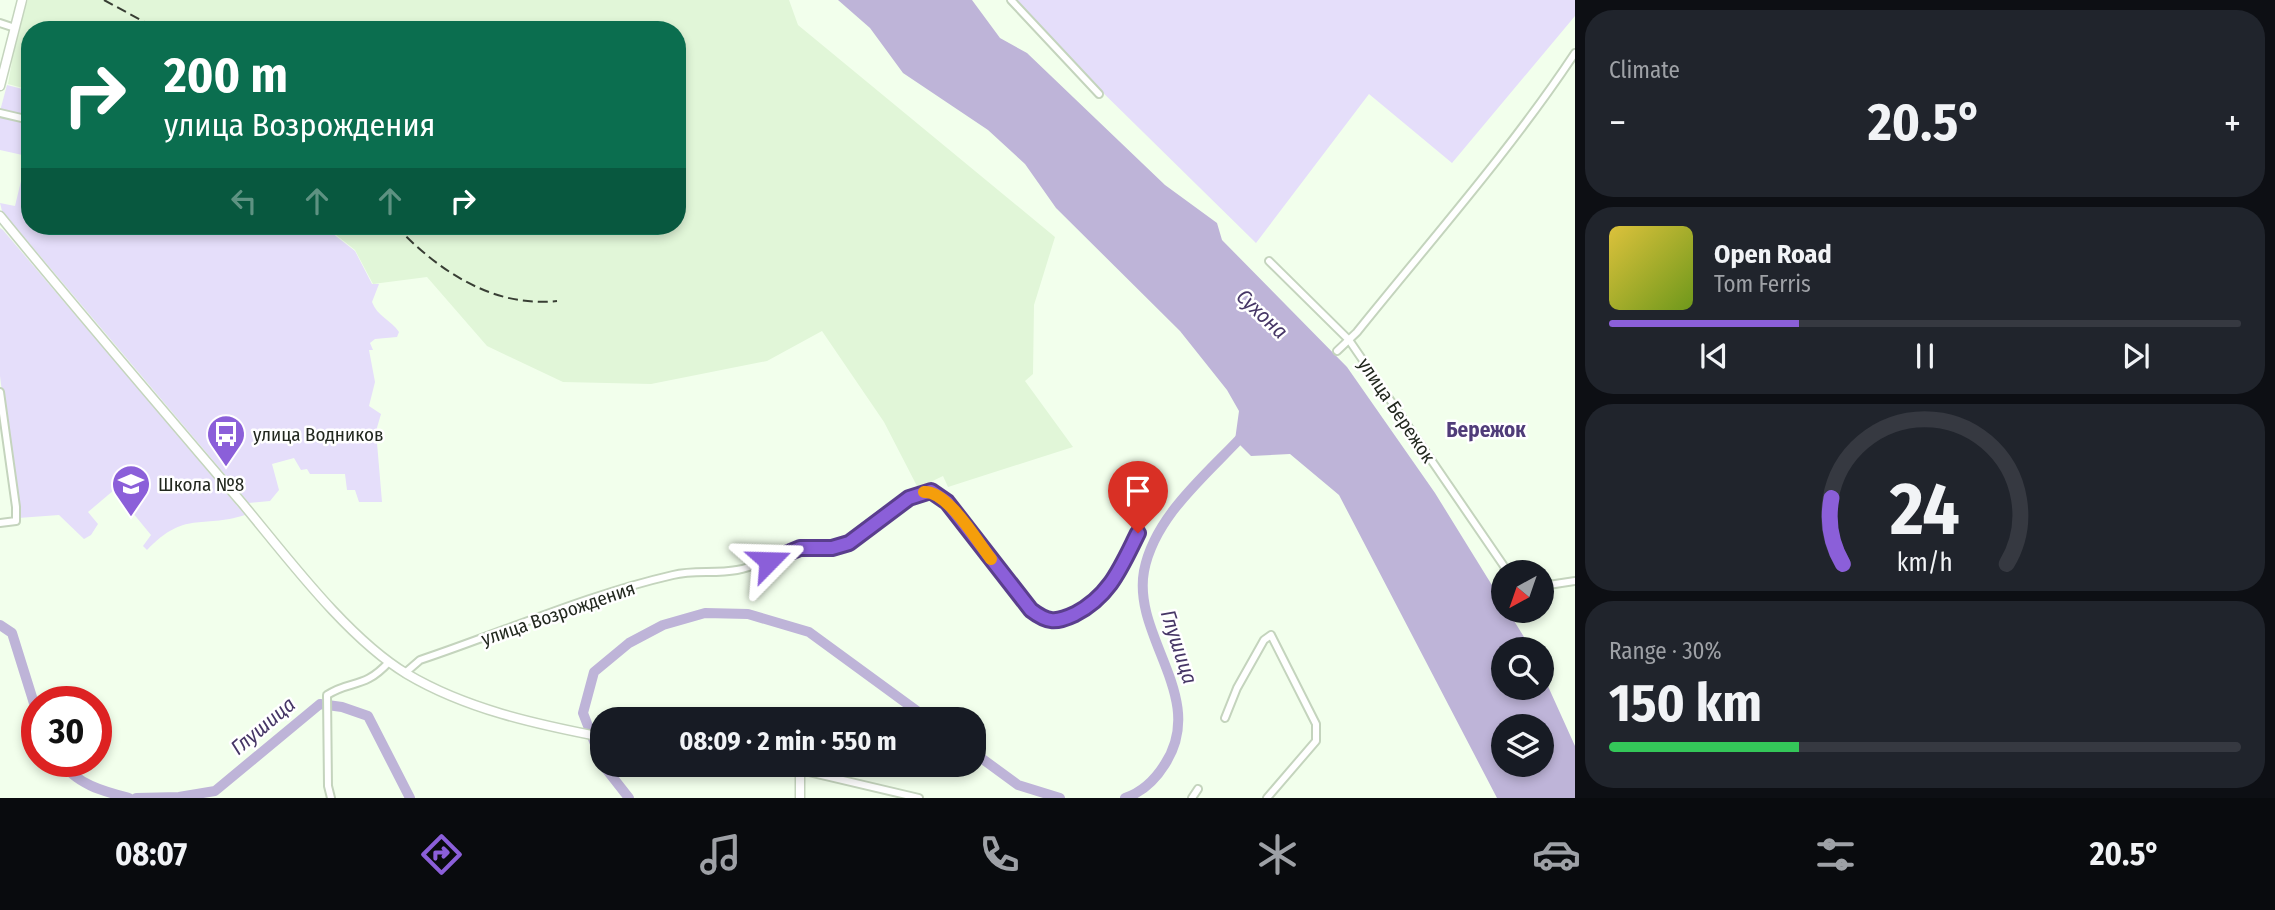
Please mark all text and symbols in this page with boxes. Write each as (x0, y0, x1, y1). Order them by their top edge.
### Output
text: 200 m (164, 46, 288, 105)
icon: right (49, 49, 140, 140)
text: Climate (1609, 56, 1680, 84)
text: 20.5° (1868, 91, 1982, 154)
text: − (1609, 100, 1626, 146)
text: + (2224, 100, 2241, 146)
text: улица Возрождения (164, 106, 435, 144)
icon: left (225, 182, 263, 220)
icon: ahead (298, 182, 336, 220)
icon: ahead (371, 182, 409, 220)
icon: right (444, 182, 482, 220)
text: Open Road (1714, 239, 1832, 270)
text: Tom Ferris (1714, 270, 1811, 298)
water label: Сухона (1231, 284, 1293, 344)
icon: previous (1695, 337, 1733, 375)
icon: pause (1906, 337, 1944, 375)
icon: next (2117, 337, 2155, 375)
street label: улица Бережок (1353, 353, 1440, 467)
bus stop icon: улица Водников (205, 413, 247, 468)
district label: Бережок (1446, 417, 1526, 443)
place label: улица Водников (253, 423, 383, 446)
pin (1108, 461, 1168, 533)
school or university icon: Школа №8 (110, 463, 152, 518)
text: 24 (1889, 466, 1960, 553)
icon: arrive (1119, 472, 1157, 510)
place label: Школа №8 (158, 473, 244, 496)
position arrow (732, 524, 806, 598)
text: km/h (1897, 547, 1953, 577)
north arrow (1491, 560, 1554, 623)
map controls (1491, 560, 1554, 777)
street label: улица Возрождения (478, 576, 638, 651)
water label: Глушица (1155, 607, 1203, 687)
button: search (1491, 637, 1554, 700)
text: Range · 30% (1609, 637, 1722, 665)
text: 150 km (1609, 672, 1762, 735)
speed limit sign: 30 (21, 686, 112, 777)
water label: Глушица (225, 692, 301, 760)
button: layers (1491, 714, 1554, 777)
text: 08:09 · 2 min · 550 m (679, 726, 897, 757)
icon: directions (417, 830, 466, 879)
icon: music (696, 830, 745, 879)
icon: phone (975, 830, 1024, 879)
icon: climate (1253, 830, 1302, 879)
icon: car (1532, 830, 1581, 879)
icon: filters (1811, 830, 1860, 879)
text: 08:07 (115, 835, 187, 873)
text: 20.5° (2090, 835, 2160, 873)

